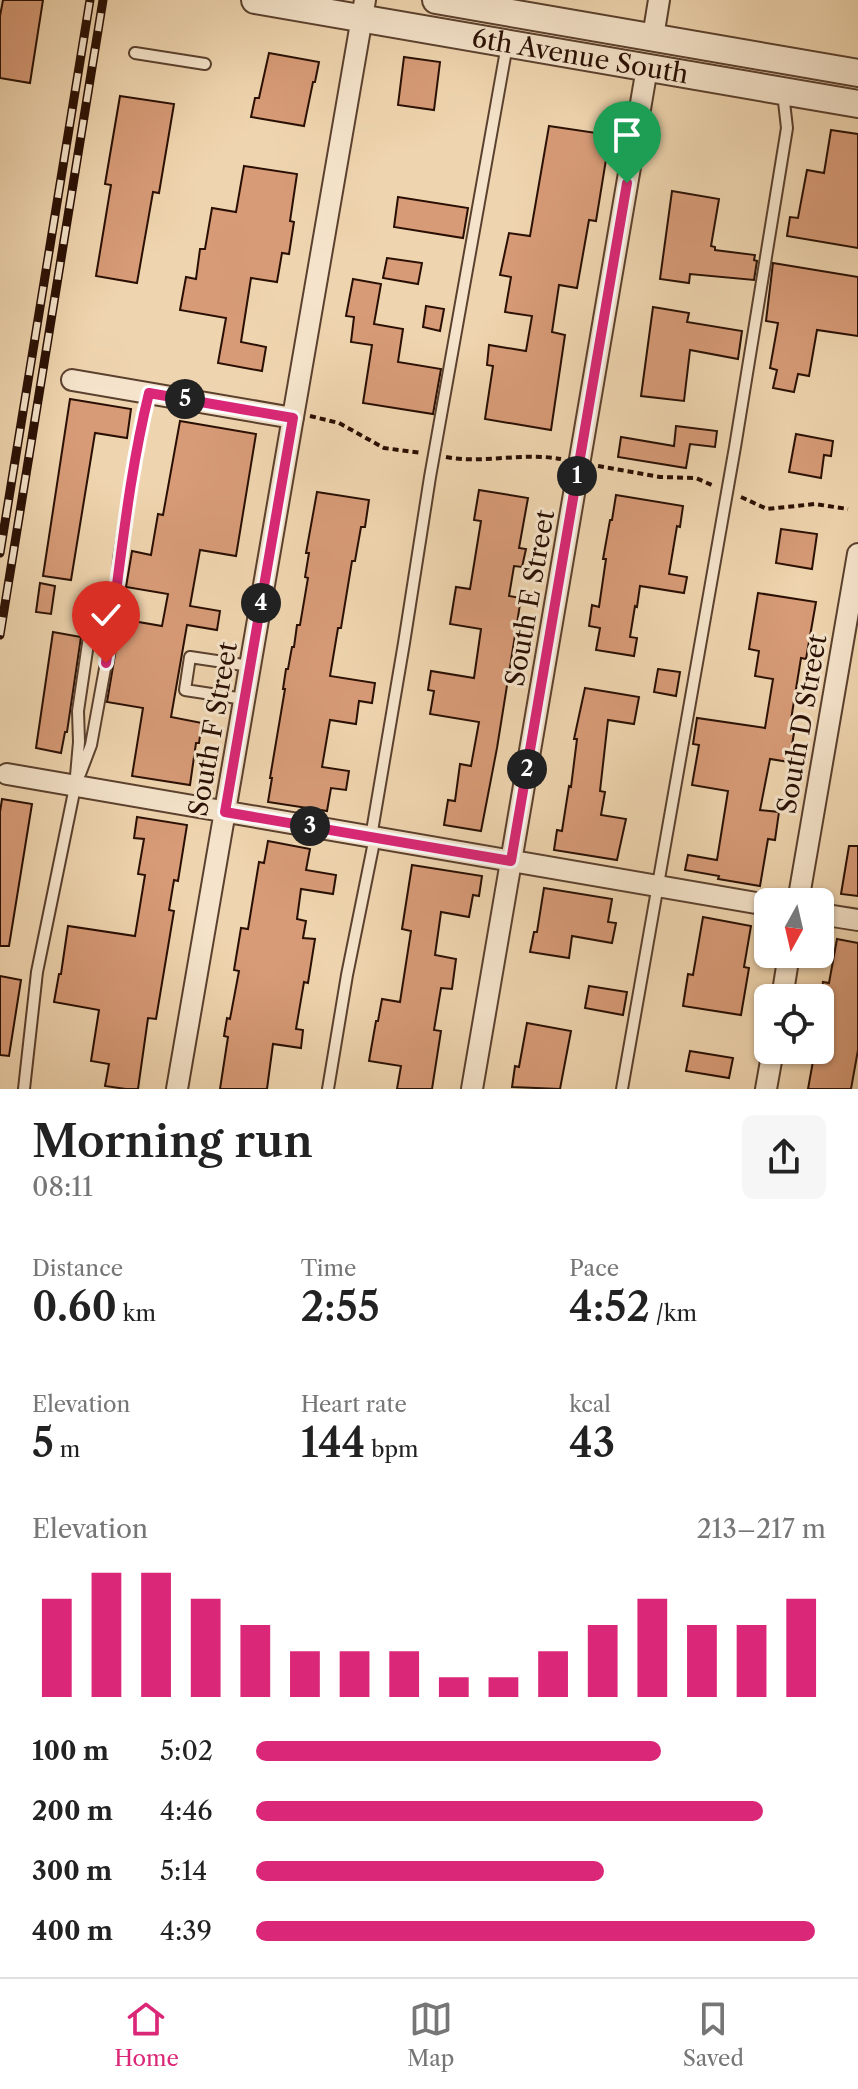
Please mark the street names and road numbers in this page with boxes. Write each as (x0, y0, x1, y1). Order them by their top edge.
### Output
street label: 6th Avenue South (470, 22, 691, 90)
street label: South E Street (499, 507, 561, 689)
street label: South D Street (770, 631, 834, 816)
street label: South F Street (182, 638, 244, 819)

